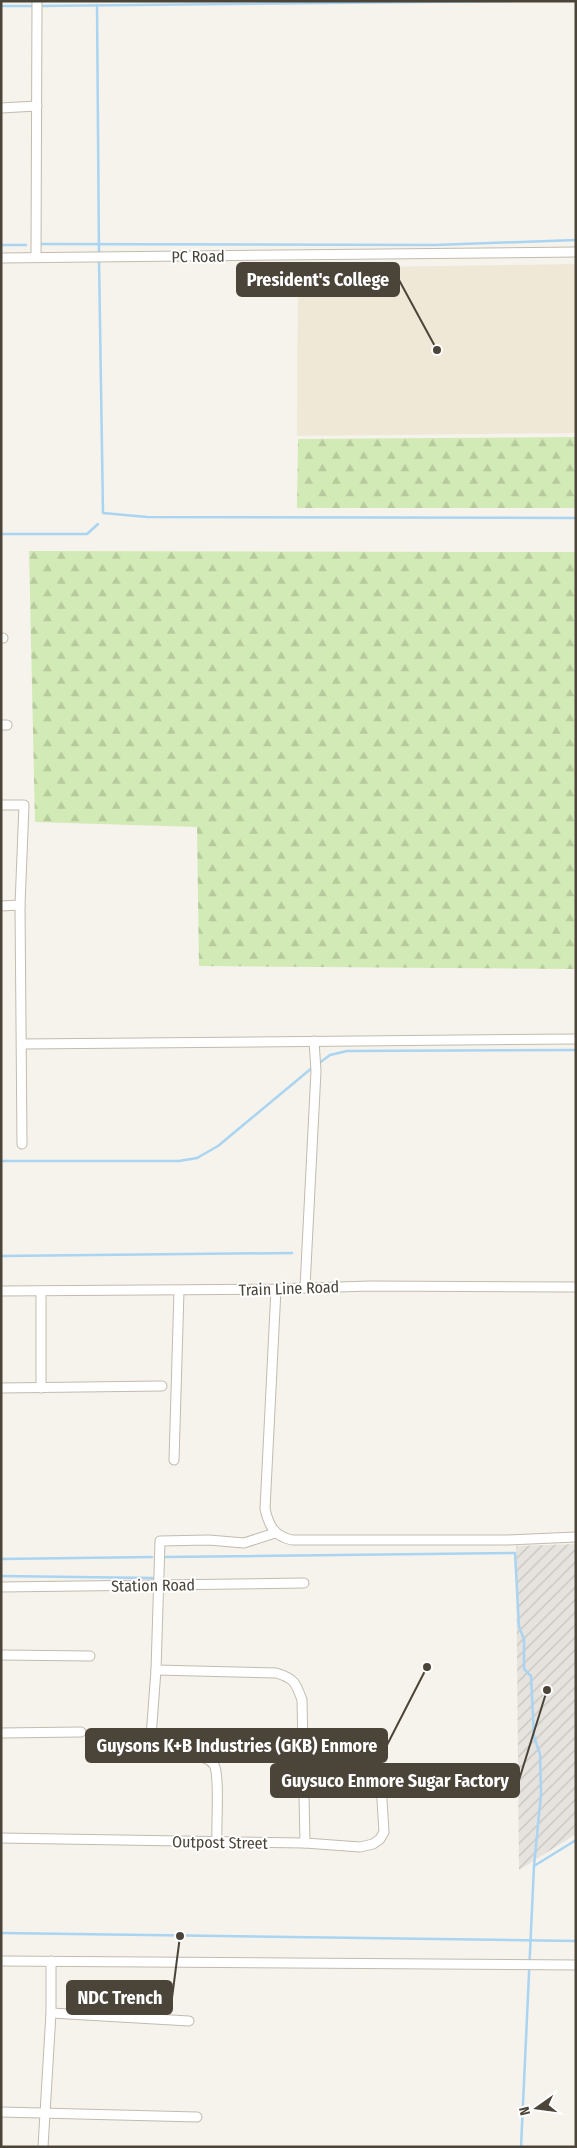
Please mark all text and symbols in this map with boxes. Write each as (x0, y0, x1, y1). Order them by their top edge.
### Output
street label: PC Road (171, 247, 225, 266)
callout: President's College (237, 263, 399, 296)
text: President's College (247, 269, 389, 291)
street label: Train Line Road (238, 1277, 340, 1300)
street label: Station Road (111, 1575, 195, 1596)
callout: Guysons K+B Industries (GKB) Enmore (86, 1729, 387, 1762)
text: Guysons K+B Industries (GKB) Enmore (97, 1735, 377, 1757)
callout: Guysuco Enmore Sugar Factory (271, 1764, 519, 1797)
text: Guysuco Enmore Sugar Factory (281, 1770, 509, 1792)
street label: Outpost Street (172, 1832, 269, 1853)
callout: NDC Trench (67, 1981, 172, 2014)
text: NDC Trench (78, 1987, 162, 2009)
north arrow (512, 2083, 562, 2133)
text: N (516, 2105, 534, 2117)

